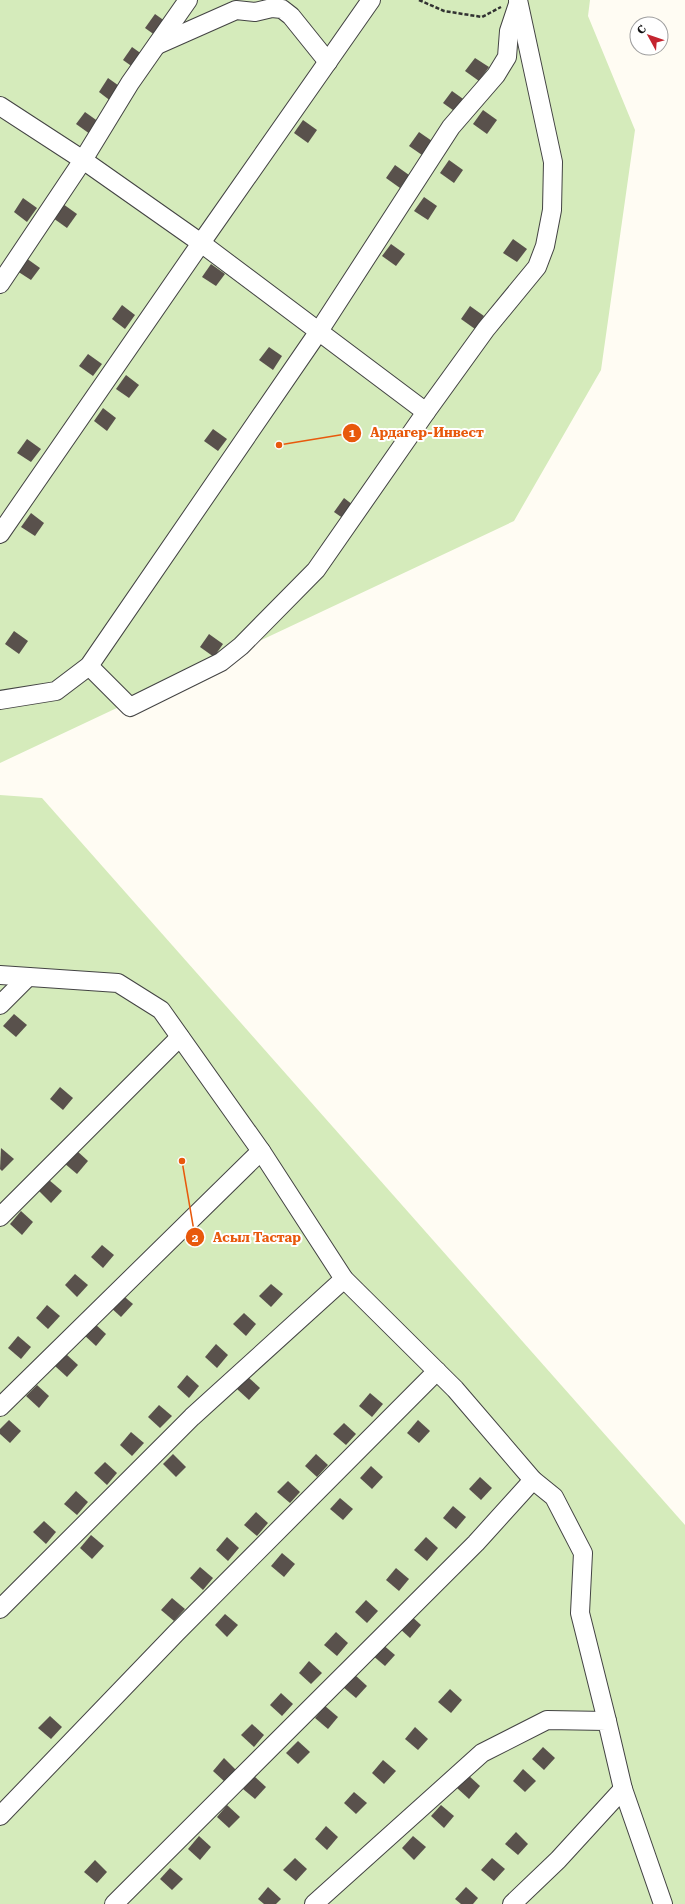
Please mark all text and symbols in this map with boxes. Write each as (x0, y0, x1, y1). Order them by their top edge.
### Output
north arrow (629, 16, 669, 56)
text: С (634, 23, 649, 37)
callout: Ардагер-Инвест (342, 420, 491, 445)
text: Ардагер-Инвест (370, 425, 484, 440)
text: 1 (349, 426, 356, 440)
callout: Асыл Тастар (185, 1225, 309, 1250)
text: Асыл Тастар (213, 1230, 301, 1245)
text: 2 (192, 1231, 199, 1245)

